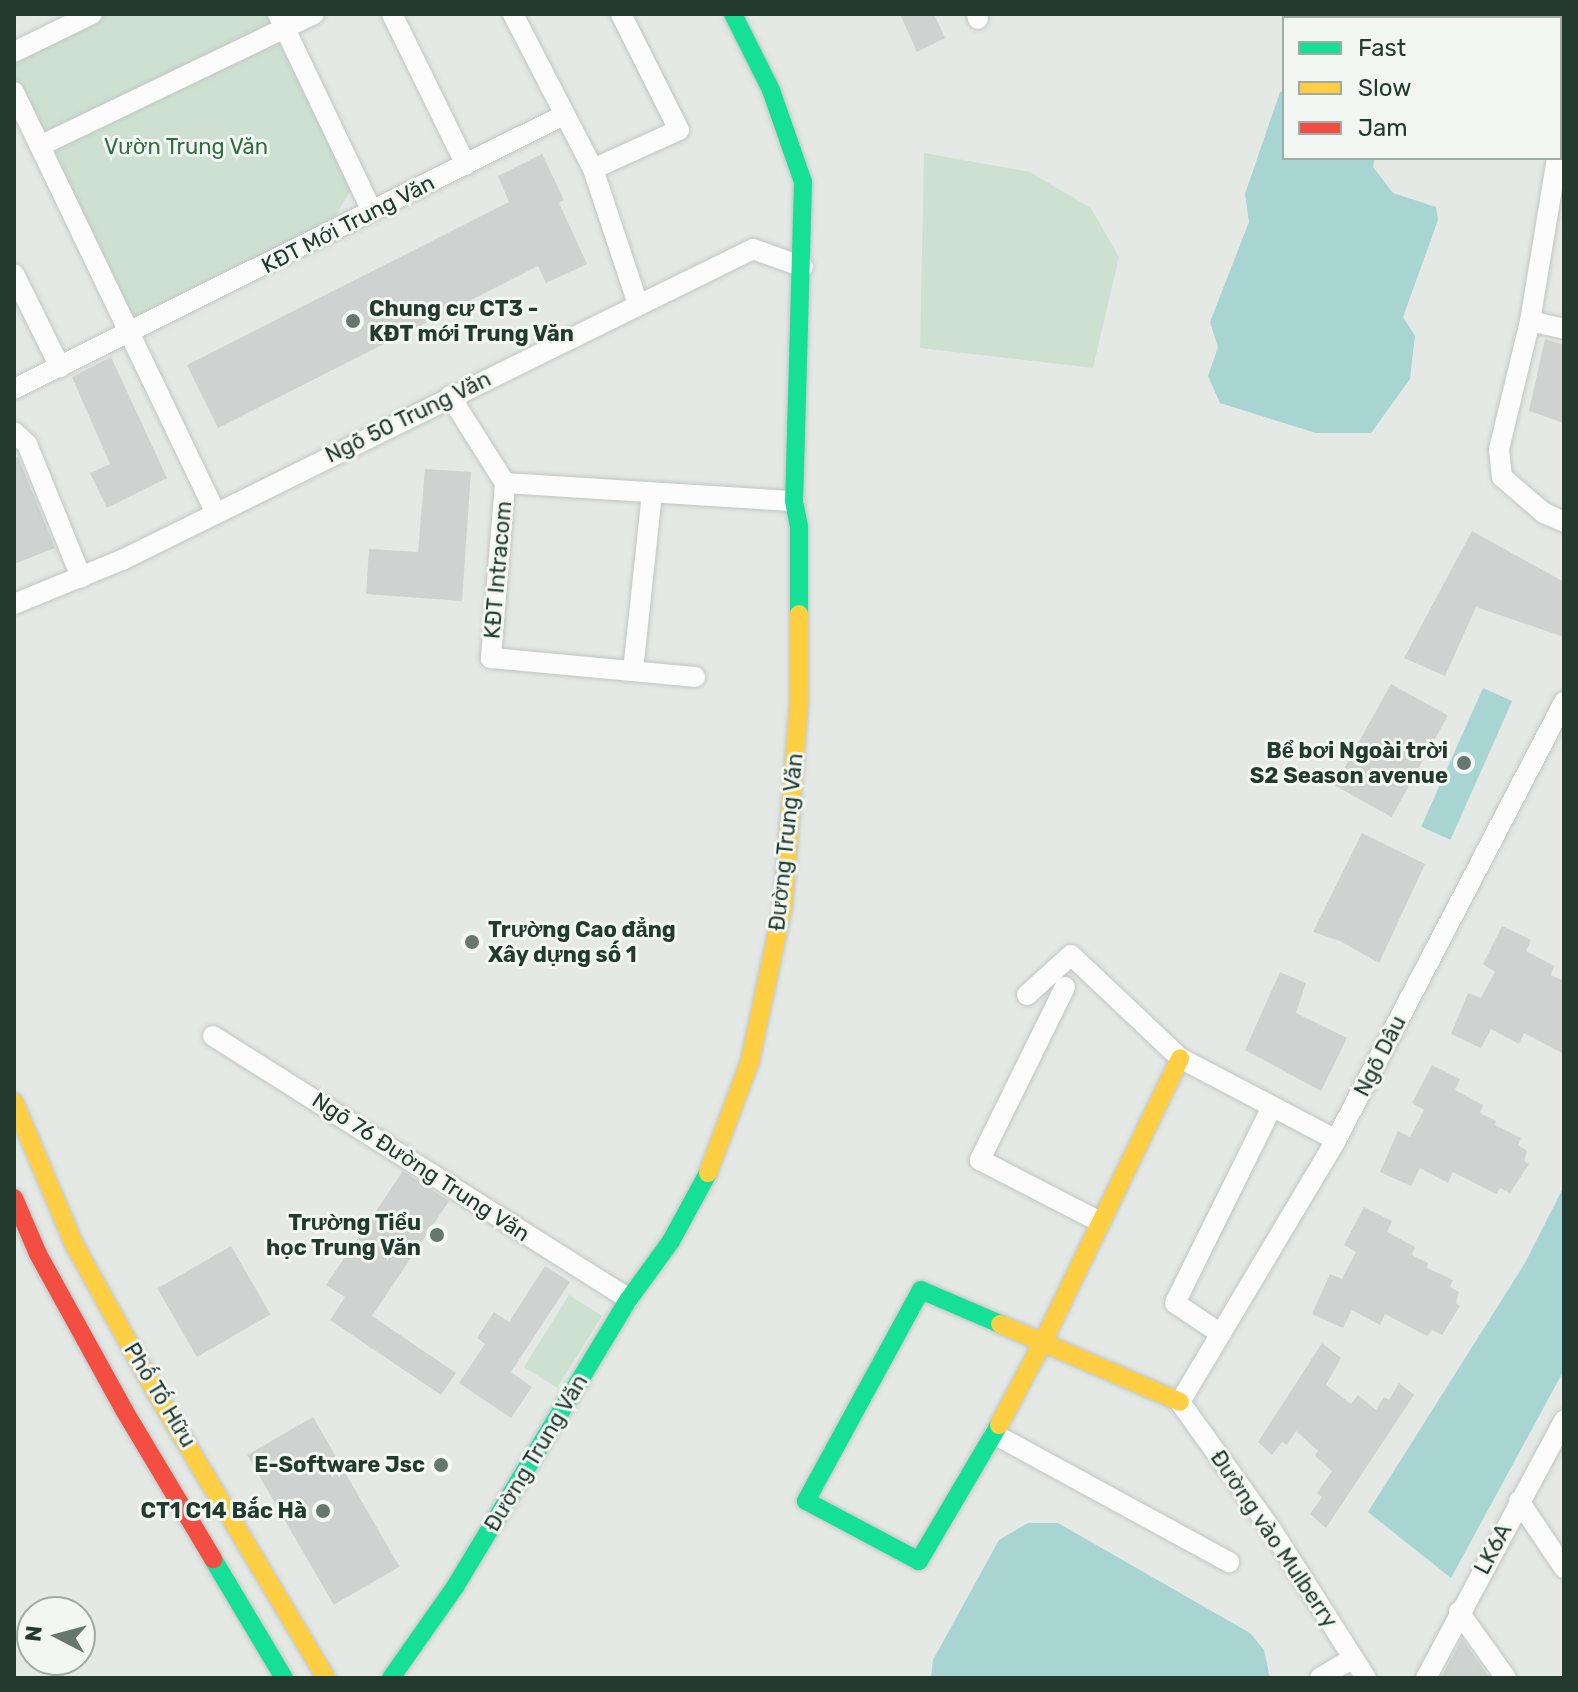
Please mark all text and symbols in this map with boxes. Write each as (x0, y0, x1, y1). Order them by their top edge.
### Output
legend (1282, 16, 1562, 160)
text: Fast (1358, 34, 1406, 62)
text: Slow (1358, 74, 1411, 102)
text: Jam (1358, 114, 1408, 142)
park label: Vườn Trung Văn (103, 134, 269, 160)
street label: KĐT Mới Trung Văn (256, 169, 440, 279)
place label: Chung cư CT3 - KĐT mới Trung Văn (369, 295, 575, 346)
marker: Chung cư CT3 - KĐT mới Trung Văn (344, 312, 362, 330)
street label: Ngõ 50 Trung Văn (320, 365, 496, 469)
street label: KĐT Intracom (479, 500, 517, 640)
place label: Bể bơi Ngoài trời S2 Season avenue (1250, 737, 1448, 788)
street label: Đường Trung Văn (763, 751, 809, 933)
marker: Bể bơi Ngoài trời S2 Season avenue (1455, 754, 1473, 772)
place label: Trường Cao đẳng Xây dựng số 1 (488, 916, 676, 968)
marker: Trường Cao đẳng Xây dựng số 1 (463, 933, 481, 951)
street label: Ngõ Dâu (1348, 1011, 1412, 1101)
street label: Ngõ 76 Đường Trung Văn (307, 1086, 535, 1248)
place label: Trường Tiểu học Trung Văn (265, 1209, 421, 1260)
marker: Trường Tiểu học Trung Văn (428, 1226, 446, 1244)
street label: Phố Tố Hữu (118, 1338, 202, 1452)
street label: Đường Trung Văn (478, 1369, 594, 1537)
street label: Đường vào Mulberry (1205, 1445, 1343, 1633)
place label: E-Software Jsc (254, 1452, 425, 1478)
marker: E-Software Jsc (432, 1456, 450, 1474)
place label: CT1 C14 Bắc Hà (141, 1498, 307, 1524)
marker: CT1 C14 Bắc Hà (314, 1502, 332, 1520)
street label: LK6A (1469, 1519, 1517, 1579)
north arrow (16, 1596, 96, 1676)
text: N (19, 1624, 48, 1643)

